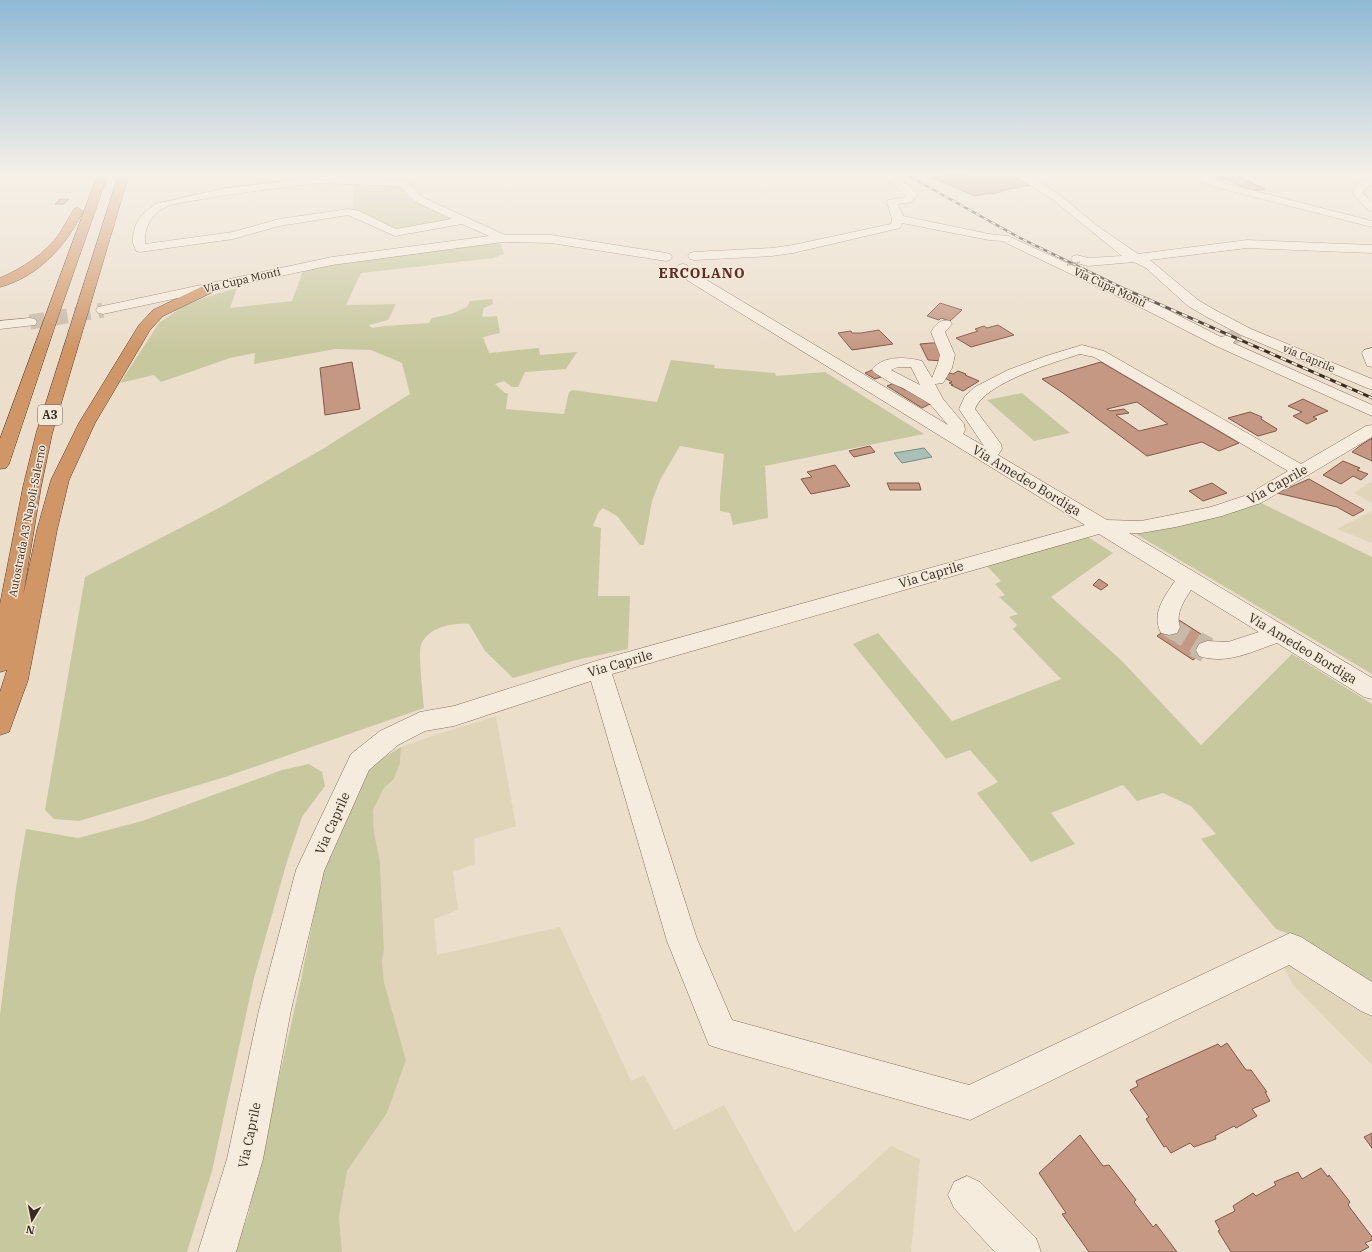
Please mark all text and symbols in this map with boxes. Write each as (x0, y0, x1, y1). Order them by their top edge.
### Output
street label: Via Cupa Monti (202, 264, 282, 296)
district label: ERCOLANO (658, 264, 746, 282)
street label: Via Cupa Monti (1071, 264, 1149, 310)
street label: via Caprile (1281, 341, 1337, 375)
road number: A3 (38, 405, 62, 425)
street label: Via Amedeo Bordiga (969, 441, 1084, 520)
street label: Autostrada A3 Napoli-Salerno (5, 444, 49, 598)
street label: Via Caprile (1244, 461, 1311, 508)
street label: Via Caprile (897, 557, 966, 592)
street label: Via Amedeo Bordiga (1245, 609, 1360, 688)
street label: Via Caprile (586, 646, 655, 681)
street label: Via Caprile (311, 789, 354, 857)
street label: Via Caprile (234, 1101, 265, 1169)
north arrow (12, 1200, 52, 1240)
text: N (24, 1222, 36, 1237)

